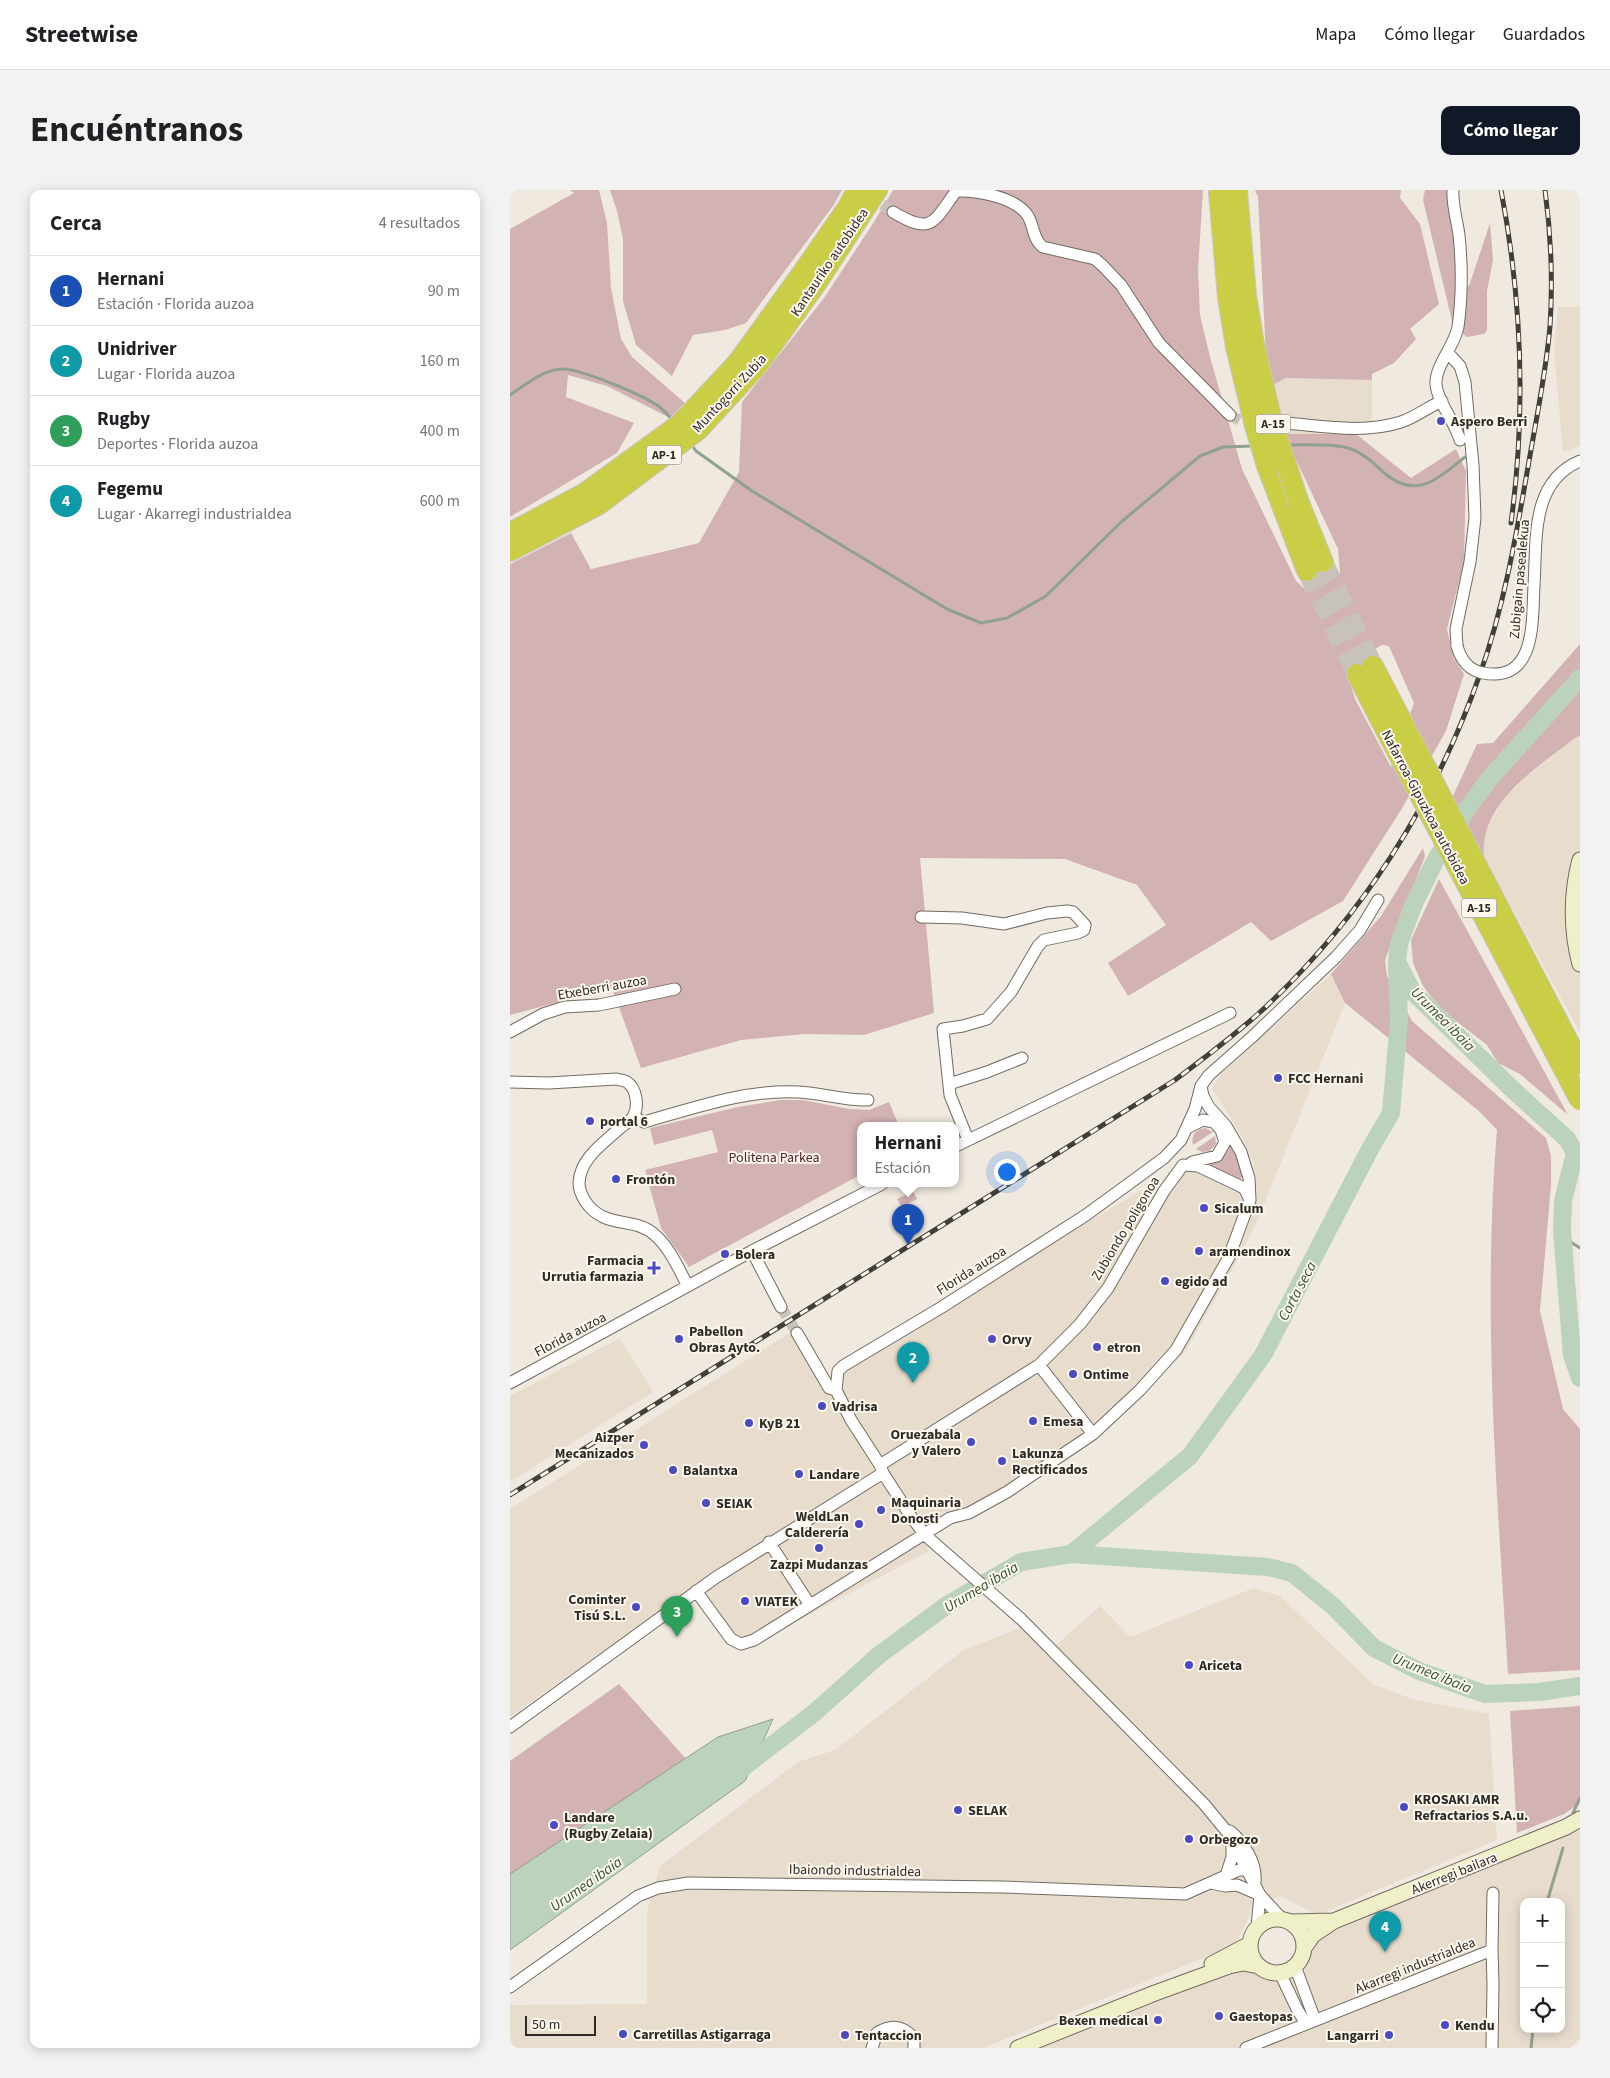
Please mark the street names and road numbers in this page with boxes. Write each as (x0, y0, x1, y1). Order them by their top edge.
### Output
street label: Kantauriko autobidea (786, 204, 874, 321)
street label: Muntogorri Zubia (688, 350, 772, 437)
road number: A-15 (1256, 414, 1290, 433)
road number: AP-1 (646, 446, 682, 464)
street label: Zubigain pasealekua (1505, 518, 1535, 640)
street label: Nafarroa-Gipuzkoa autobidea (1376, 727, 1474, 888)
road number: A-15 (1462, 898, 1496, 918)
street label: Etxeberri auzoa (556, 970, 648, 1006)
street label: Zubiondo poligonoa (1087, 1173, 1165, 1284)
street label: Florida auzoa (933, 1241, 1010, 1300)
street label: Florida auzoa (531, 1308, 610, 1362)
street label: Akerregi bailara (1408, 1848, 1500, 1900)
street label: Ibaiondo industrialdea (789, 1860, 921, 1882)
street label: Akarregi industrialdea (1352, 1933, 1479, 1999)

